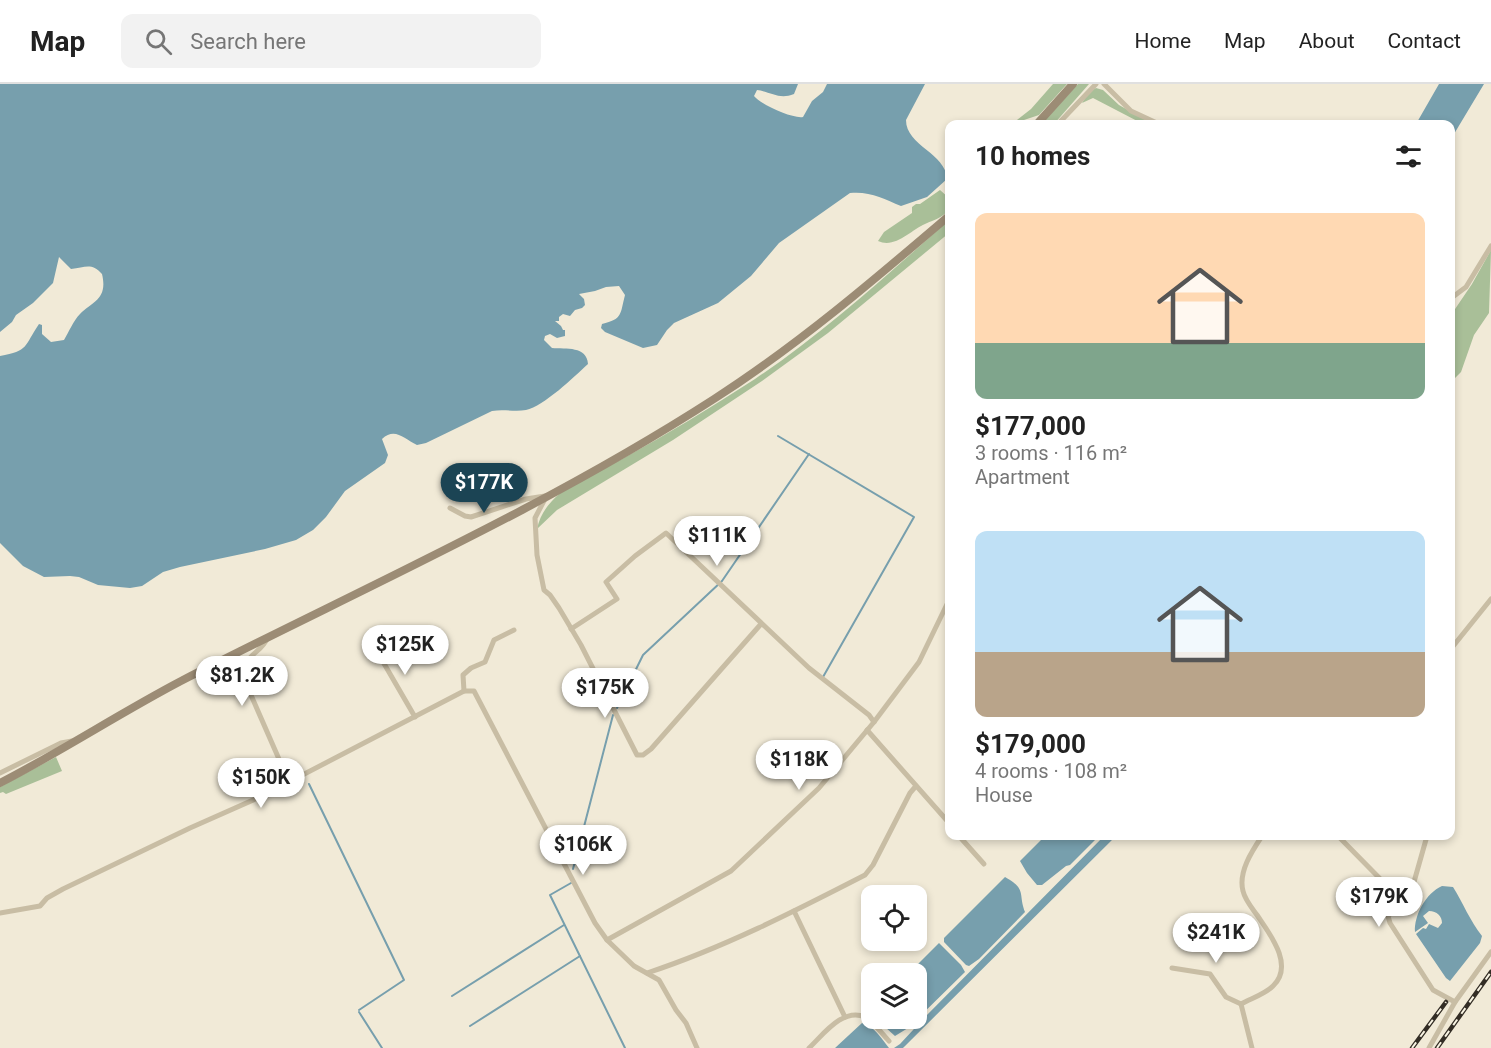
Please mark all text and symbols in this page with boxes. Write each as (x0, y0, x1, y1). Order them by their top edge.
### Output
search box (121, 14, 541, 68)
text: Map (30, 25, 85, 58)
icon: search (142, 25, 175, 58)
text: Search here (190, 29, 306, 54)
text: Home (1135, 29, 1191, 53)
text: Map (1224, 29, 1266, 53)
text: About (1299, 29, 1355, 53)
text: Contact (1388, 29, 1461, 53)
icon: filters (1392, 140, 1425, 173)
text: 10 homes (975, 141, 1090, 171)
icon: home (1146, 252, 1254, 360)
text: $177,000 (975, 411, 1086, 441)
text: 3 rooms · 116 m² (975, 441, 1127, 465)
pin: $177K (442, 463, 526, 514)
text: Apartment (975, 465, 1070, 489)
text: $177K (455, 470, 513, 494)
pin: $111K (675, 516, 759, 567)
text: $111K (688, 523, 746, 547)
icon: home (1146, 570, 1254, 678)
pin: $125K (363, 625, 447, 676)
text: $125K (376, 632, 434, 656)
pin: $81.2K (193, 656, 291, 707)
text: $81.2K (210, 663, 274, 687)
pin: $175K (563, 668, 647, 719)
text: $175K (576, 675, 634, 699)
text: $179,000 (975, 729, 1086, 759)
pin: $118K (757, 740, 841, 791)
text: $118K (770, 747, 828, 771)
pin: $150K (219, 758, 303, 809)
text: 4 rooms · 108 m² (975, 759, 1127, 783)
text: $150K (232, 765, 290, 789)
text: House (975, 783, 1033, 807)
pin: $106K (541, 825, 625, 876)
text: $106K (554, 832, 612, 856)
pin: $179K (1337, 877, 1421, 928)
text: $179K (1350, 884, 1408, 908)
map controls (861, 885, 927, 1029)
button: locate (861, 885, 927, 951)
pin: $241K (1174, 913, 1258, 964)
text: $241K (1187, 920, 1245, 944)
button: layers (861, 963, 927, 1029)

